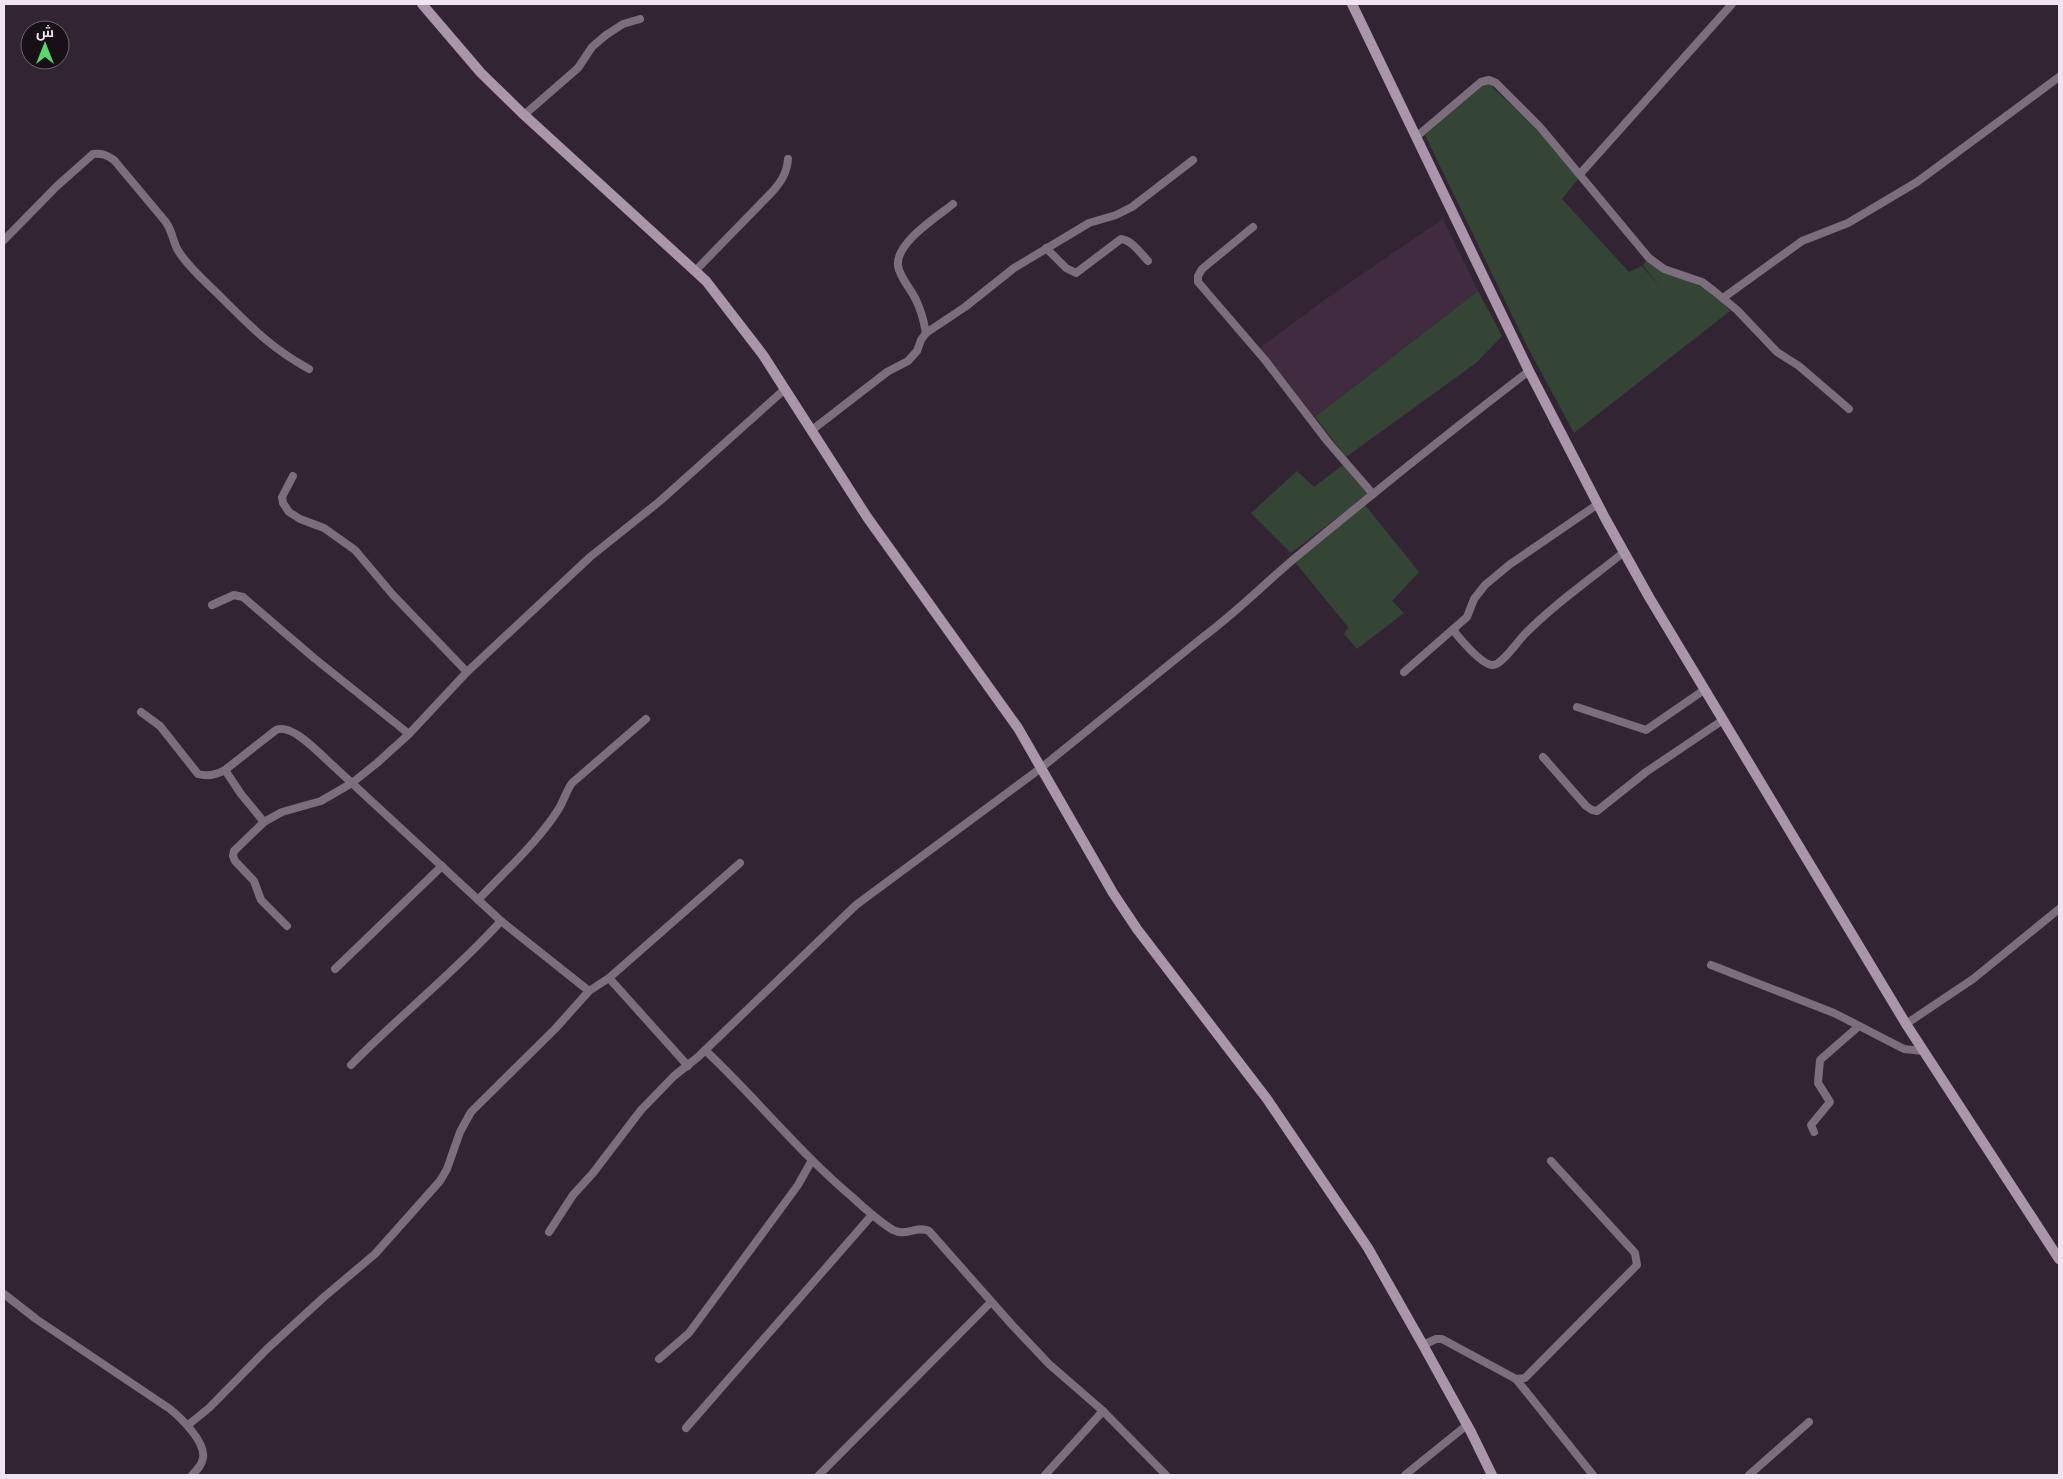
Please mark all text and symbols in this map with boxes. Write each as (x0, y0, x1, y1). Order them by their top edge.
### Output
north arrow (20, 20, 70, 70)
text: ش (36, 23, 54, 42)

